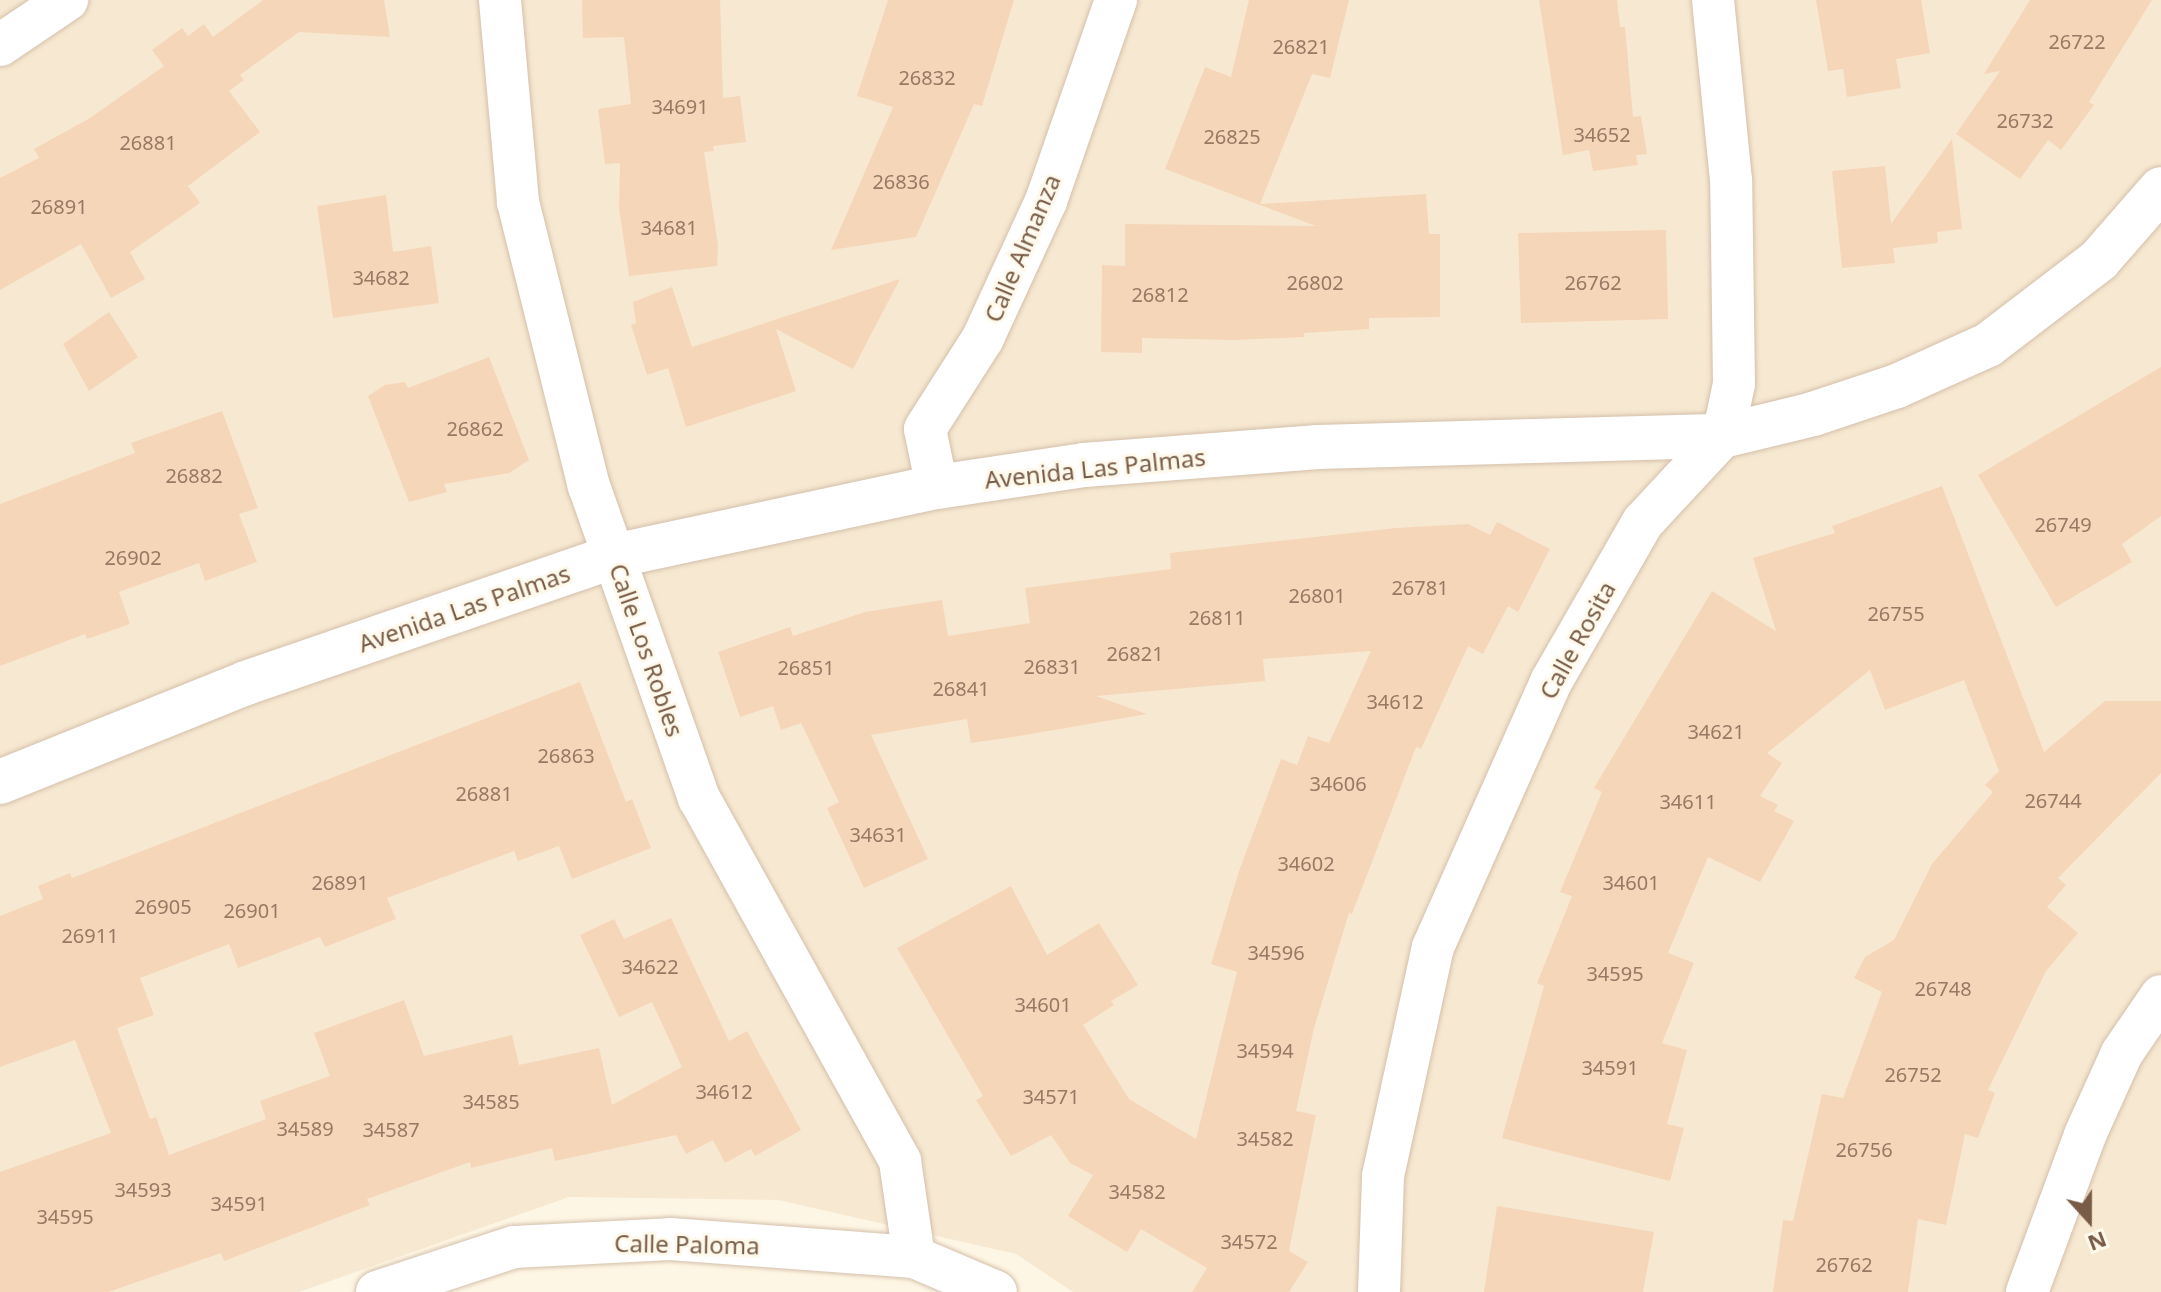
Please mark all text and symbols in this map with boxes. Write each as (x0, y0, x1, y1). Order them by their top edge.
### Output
house number: 26722 (2048, 29, 2106, 53)
house number: 26821 (1272, 34, 1330, 58)
house number: 26832 (898, 65, 956, 89)
house number: 34691 (651, 94, 709, 118)
house number: 26732 (1996, 108, 2054, 132)
house number: 34652 (1573, 122, 1631, 146)
house number: 26825 (1203, 124, 1261, 148)
house number: 26881 (119, 130, 177, 154)
house number: 26836 (872, 169, 930, 193)
street label: Calle Almanza (978, 170, 1066, 326)
house number: 26891 (30, 194, 88, 218)
house number: 34681 (640, 215, 698, 239)
house number: 34682 (352, 265, 410, 289)
house number: 26802 (1286, 270, 1344, 294)
house number: 26762 (1564, 270, 1622, 294)
house number: 26812 (1131, 282, 1189, 306)
house number: 26862 (446, 416, 504, 440)
street label: Avenida Las Palmas (983, 442, 1207, 494)
house number: 26882 (165, 463, 223, 487)
house number: 26749 (2034, 512, 2092, 536)
house number: 26902 (104, 545, 162, 569)
street label: Avenida Las Palmas (354, 558, 574, 658)
street label: Calle Los Robles (604, 560, 690, 740)
house number: 26781 (1391, 575, 1449, 599)
street label: Calle Rosita (1533, 576, 1621, 704)
house number: 26801 (1288, 583, 1346, 607)
house number: 26755 (1867, 601, 1925, 625)
house number: 26811 (1188, 605, 1246, 629)
house number: 26821 (1106, 641, 1164, 665)
house number: 26831 (1023, 654, 1081, 678)
house number: 26851 (777, 655, 835, 679)
house number: 26841 (932, 676, 990, 700)
house number: 34612 (1366, 689, 1424, 713)
house number: 34621 (1687, 719, 1745, 743)
house number: 26863 (537, 743, 595, 767)
house number: 34606 (1309, 771, 1367, 795)
house number: 26881 (455, 781, 513, 805)
house number: 26744 (2024, 788, 2082, 812)
house number: 34611 (1659, 789, 1717, 813)
house number: 34631 (849, 822, 907, 846)
house number: 34602 (1277, 851, 1335, 875)
house number: 26891 (311, 870, 369, 894)
house number: 34601 (1602, 870, 1660, 894)
house number: 26905 (134, 894, 192, 918)
house number: 26901 (223, 898, 281, 922)
house number: 26911 (61, 923, 119, 947)
house number: 34596 (1247, 940, 1305, 964)
house number: 34622 (621, 954, 679, 978)
house number: 34595 (1586, 961, 1644, 985)
house number: 26748 (1914, 976, 1972, 1000)
house number: 34601 (1014, 992, 1072, 1016)
house number: 34594 (1236, 1038, 1294, 1062)
house number: 34591 (1581, 1055, 1639, 1079)
house number: 26752 (1884, 1062, 1942, 1086)
house number: 34612 (695, 1079, 753, 1103)
house number: 34571 (1022, 1084, 1080, 1108)
house number: 34585 (462, 1089, 520, 1113)
house number: 34589 (276, 1116, 334, 1140)
house number: 34587 (362, 1117, 420, 1141)
house number: 34582 (1236, 1126, 1294, 1150)
house number: 26756 (1835, 1137, 1893, 1161)
house number: 34593 (114, 1177, 172, 1201)
house number: 34582 (1108, 1179, 1166, 1203)
north arrow (2049, 1180, 2129, 1260)
house number: 34591 (210, 1191, 268, 1215)
house number: 34595 (36, 1204, 94, 1228)
text: N (2084, 1225, 2111, 1260)
street label: Calle Paloma (614, 1228, 760, 1260)
house number: 34572 (1220, 1229, 1278, 1253)
house number: 26762 (1815, 1252, 1873, 1276)

